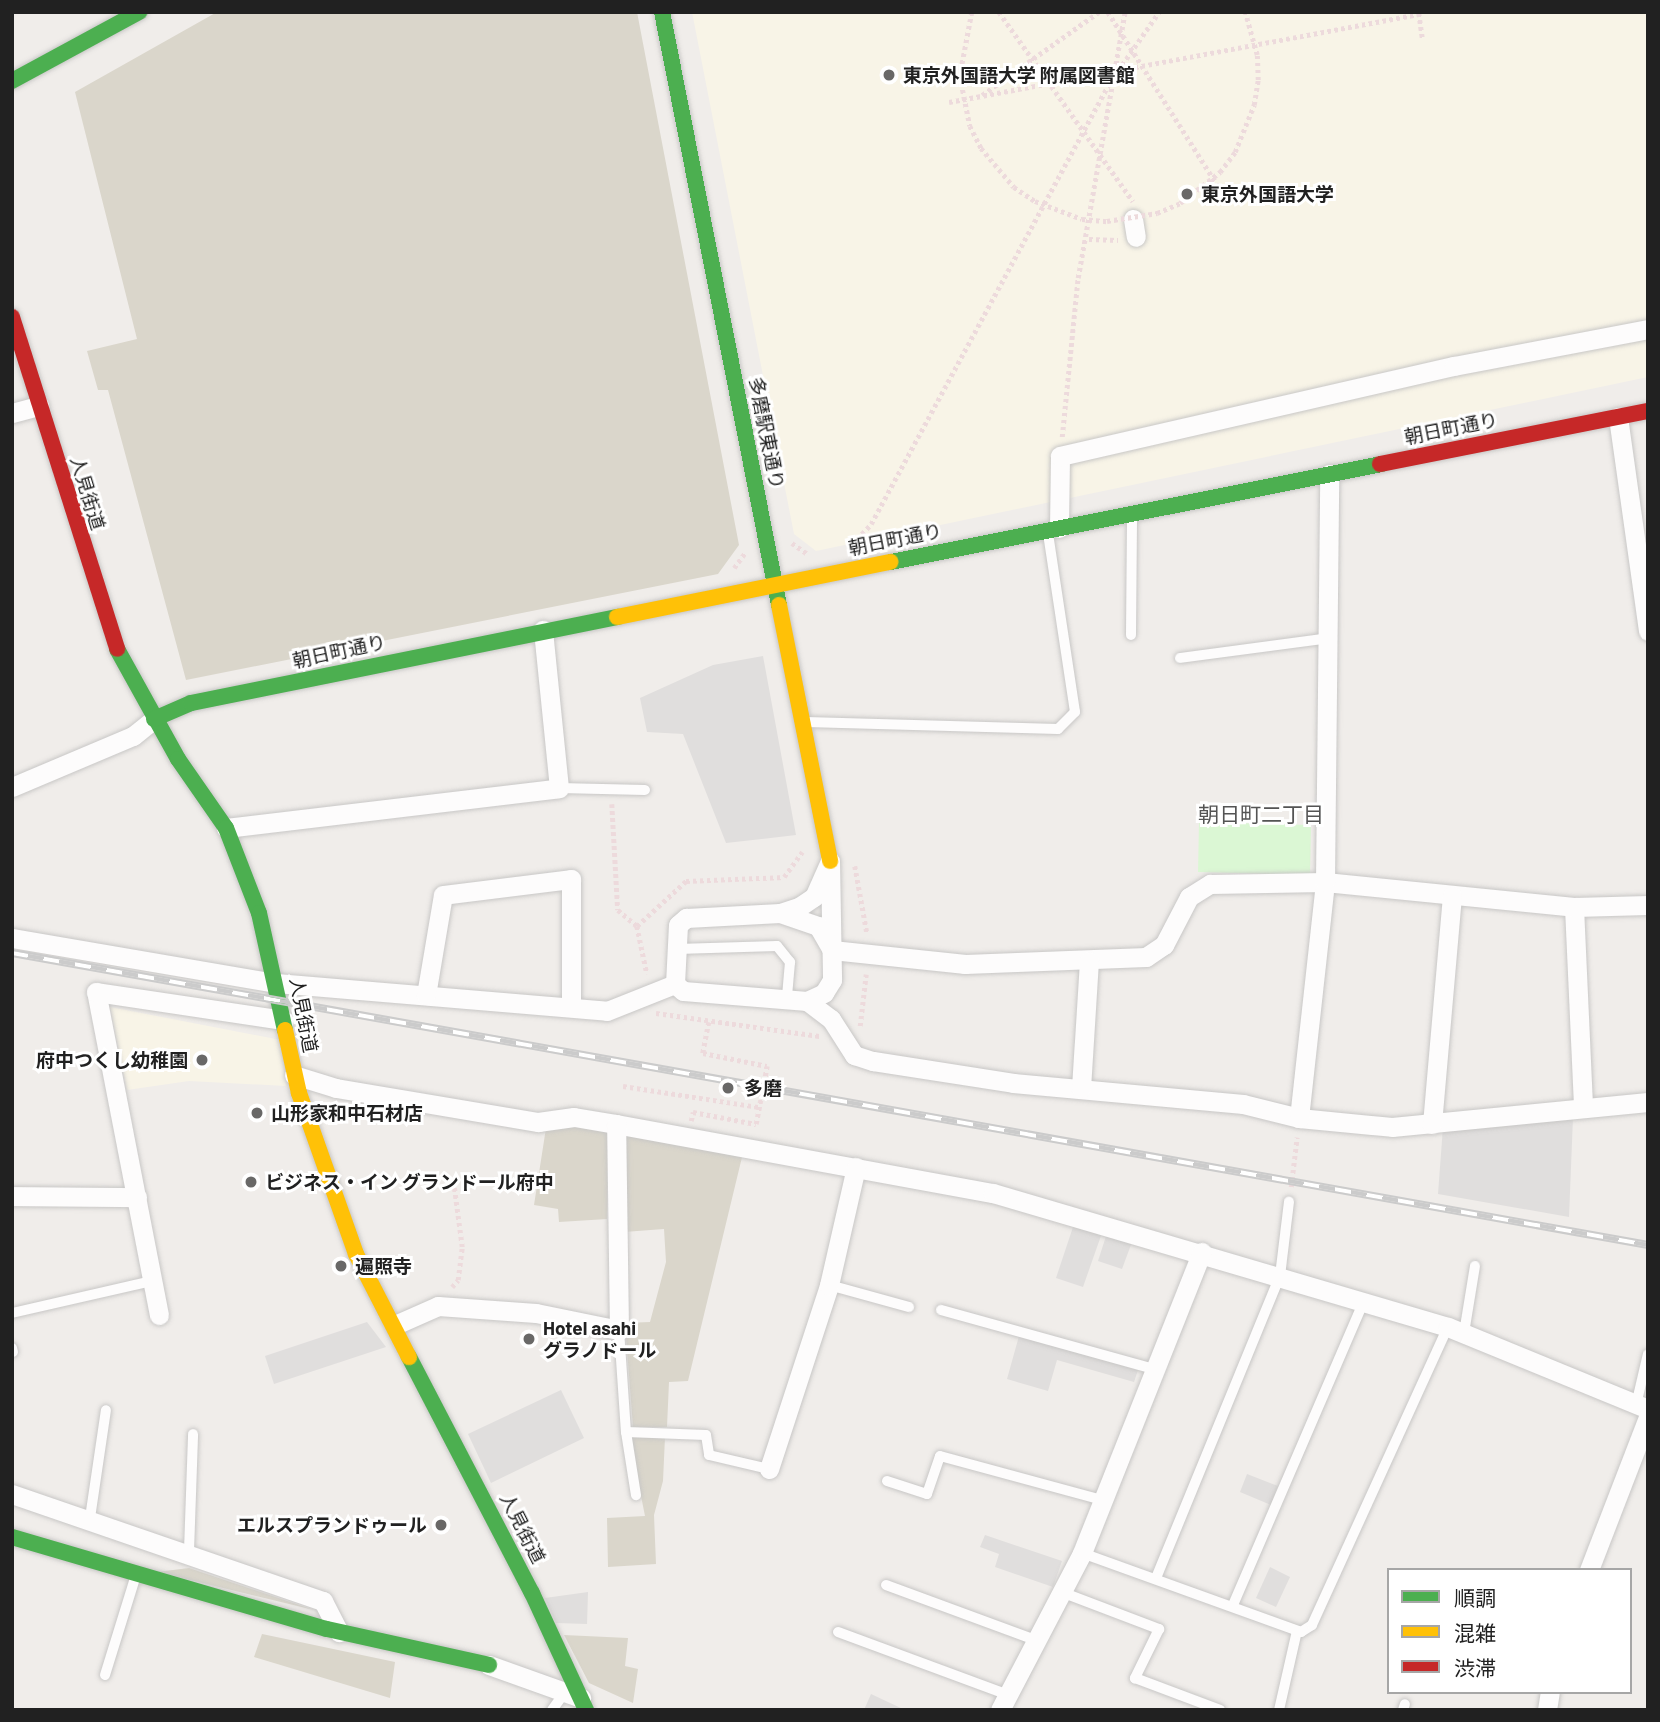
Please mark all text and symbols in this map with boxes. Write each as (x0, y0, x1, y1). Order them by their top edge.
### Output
place label: 東京外国語大学 附属図書館 (903, 64, 1135, 86)
marker: 東京外国語大学 附属図書館 (881, 67, 897, 83)
place label: 東京外国語大学 (1201, 183, 1334, 205)
marker: 東京外国語大学 (1179, 186, 1195, 202)
street label: 多磨駅東通り (745, 375, 789, 491)
street label: 朝日町通り (1402, 408, 1500, 448)
street label: 人見街道 (66, 453, 110, 533)
street label: 朝日町通り (846, 519, 944, 559)
street label: 朝日町通り (290, 630, 388, 672)
district label: 朝日町二丁目 (1198, 801, 1324, 827)
street label: 人見街道 (286, 976, 322, 1054)
place label: 府中つくし幼稚園 (36, 1049, 188, 1071)
marker: 府中つくし幼稚園 (194, 1052, 210, 1068)
place label: 多磨 (744, 1077, 782, 1099)
marker: 多磨 (718, 1078, 738, 1098)
place label: 山形家和中石材店 (271, 1102, 423, 1124)
marker: 山形家和中石材店 (249, 1105, 265, 1121)
place label: ビジネス・イン グランドール府中 (265, 1171, 554, 1193)
marker: ビジネス・イン グランドール府中 (243, 1174, 259, 1190)
place label: 遍照寺 (355, 1255, 412, 1277)
marker: 遍照寺 (333, 1258, 349, 1274)
place label: Hotel asahi グラノドール (543, 1317, 657, 1361)
marker: Hotel asahi グラノドール (521, 1331, 537, 1347)
street label: 人見街道 (496, 1489, 550, 1567)
place label: エルスプランドゥール (237, 1514, 427, 1536)
marker: エルスプランドゥール (433, 1517, 449, 1533)
legend (1387, 1568, 1632, 1694)
text: 順調 (1454, 1585, 1496, 1610)
text: 混雑 (1454, 1620, 1496, 1645)
text: 渋滞 (1454, 1655, 1496, 1680)

